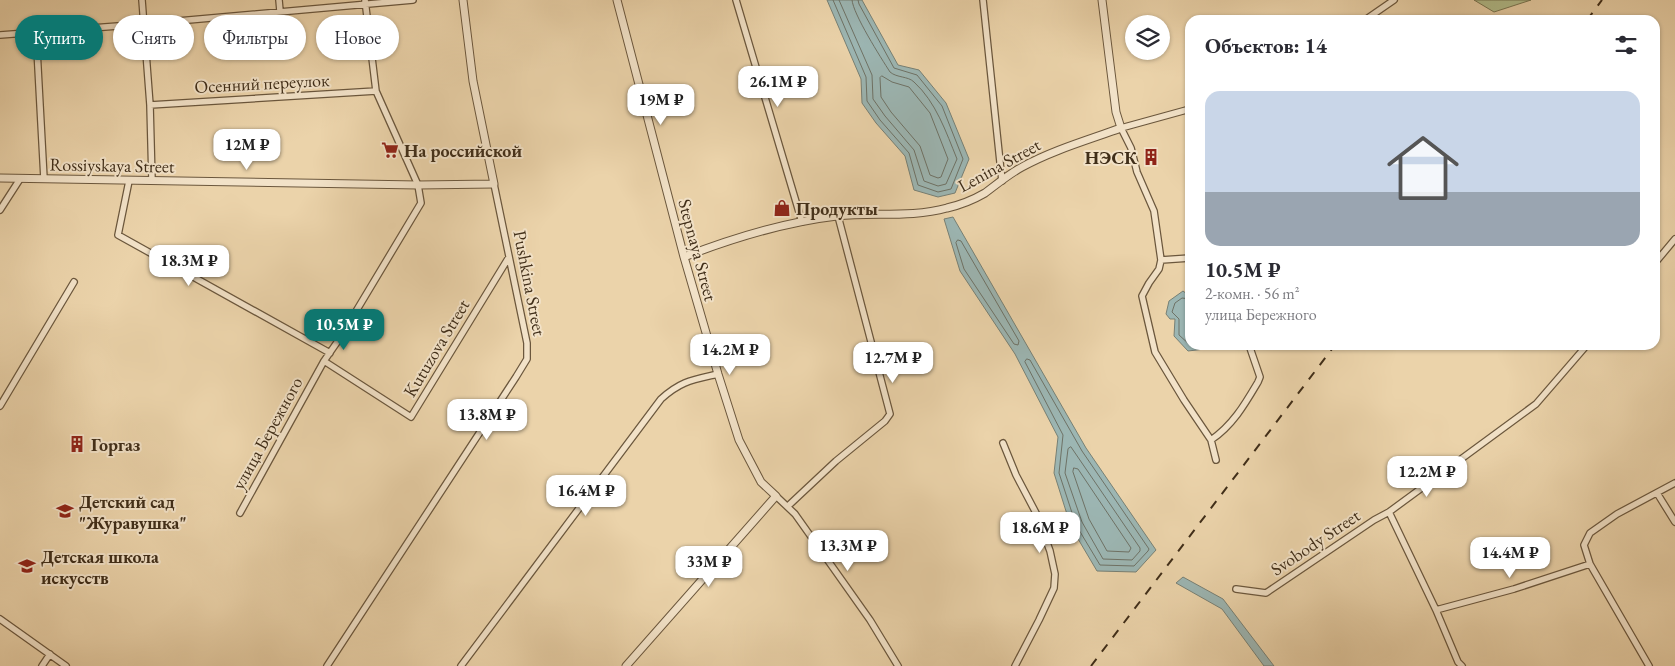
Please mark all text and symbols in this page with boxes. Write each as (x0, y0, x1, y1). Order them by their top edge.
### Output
chip: Купить (15, 15, 103, 60)
chip: Снять (113, 15, 194, 60)
chip: Фильтры (204, 15, 306, 60)
chip: Новое (316, 15, 399, 60)
map controls (1125, 15, 1170, 60)
button: layers (1125, 15, 1170, 60)
icon: filters (1612, 31, 1640, 59)
text: Объектов: 14 (1205, 32, 1327, 59)
pin: 26.1M ₽ (732, 66, 824, 108)
street label: Осенний переулок (194, 68, 330, 98)
text: 26.1M ₽ (749, 71, 807, 92)
pin: 19M ₽ (626, 84, 696, 126)
text: 19M ₽ (638, 89, 684, 110)
icon: home (1378, 123, 1468, 213)
pin: 12M ₽ (212, 128, 282, 171)
street label: Lenina Street (954, 133, 1045, 197)
text: 12M ₽ (224, 134, 270, 155)
place label: На российской (404, 139, 522, 162)
supermarket icon: На российской (380, 140, 400, 160)
place label: НЭСК (1085, 146, 1137, 169)
building icon: НЭСК (1141, 147, 1161, 167)
street label: Rossiyskaya Street (49, 152, 175, 178)
street label: Stepnaya Street (673, 196, 723, 304)
place label: Продукты (796, 197, 878, 220)
shop icon: Продукты (772, 198, 792, 218)
street label: Pushkina Street (508, 228, 552, 338)
pin: 18.3M ₽ (143, 244, 235, 287)
text: 18.3M ₽ (160, 250, 218, 271)
text: 10.5M ₽ (1205, 256, 1281, 283)
text: 2-комн. · 56 m² (1205, 283, 1300, 304)
street label: Kutuzova Street (398, 295, 474, 401)
text: улица Бережного (1205, 304, 1317, 325)
pin: 10.5M ₽ (298, 308, 390, 351)
text: 10.5M ₽ (315, 314, 373, 335)
pin: 14.2M ₽ (684, 334, 776, 376)
text: 14.2M ₽ (701, 339, 759, 360)
pin: 12.7M ₽ (847, 342, 939, 384)
text: 12.7M ₽ (864, 347, 922, 368)
street label: улица Бережного (227, 372, 308, 493)
pin: 13.8M ₽ (441, 398, 533, 441)
text: 13.8M ₽ (458, 404, 516, 425)
place label: Горгаз (91, 433, 141, 456)
building icon: Горгаз (67, 434, 87, 454)
pin: 12.2M ₽ (1381, 456, 1473, 498)
text: 12.2M ₽ (1398, 461, 1456, 482)
pin: 16.4M ₽ (540, 474, 632, 517)
text: 16.4M ₽ (557, 480, 615, 501)
place label: Детский сад "Журавушка" (79, 490, 187, 534)
school or university icon: Детский сад "Журавушка" (55, 501, 75, 521)
street label: Svobody Street (1266, 503, 1364, 580)
pin: 18.6M ₽ (994, 512, 1086, 554)
text: 18.6M ₽ (1011, 517, 1069, 538)
pin: 13.3M ₽ (802, 530, 894, 572)
text: 13.3M ₽ (819, 535, 877, 556)
pin: 14.4M ₽ (1464, 536, 1556, 579)
text: 14.4M ₽ (1481, 542, 1539, 563)
place label: Детская школа искусств (41, 545, 159, 589)
pin: 33M ₽ (674, 546, 744, 588)
text: 33M ₽ (686, 551, 732, 572)
school or university icon: Детская школа искусств (17, 556, 37, 576)

